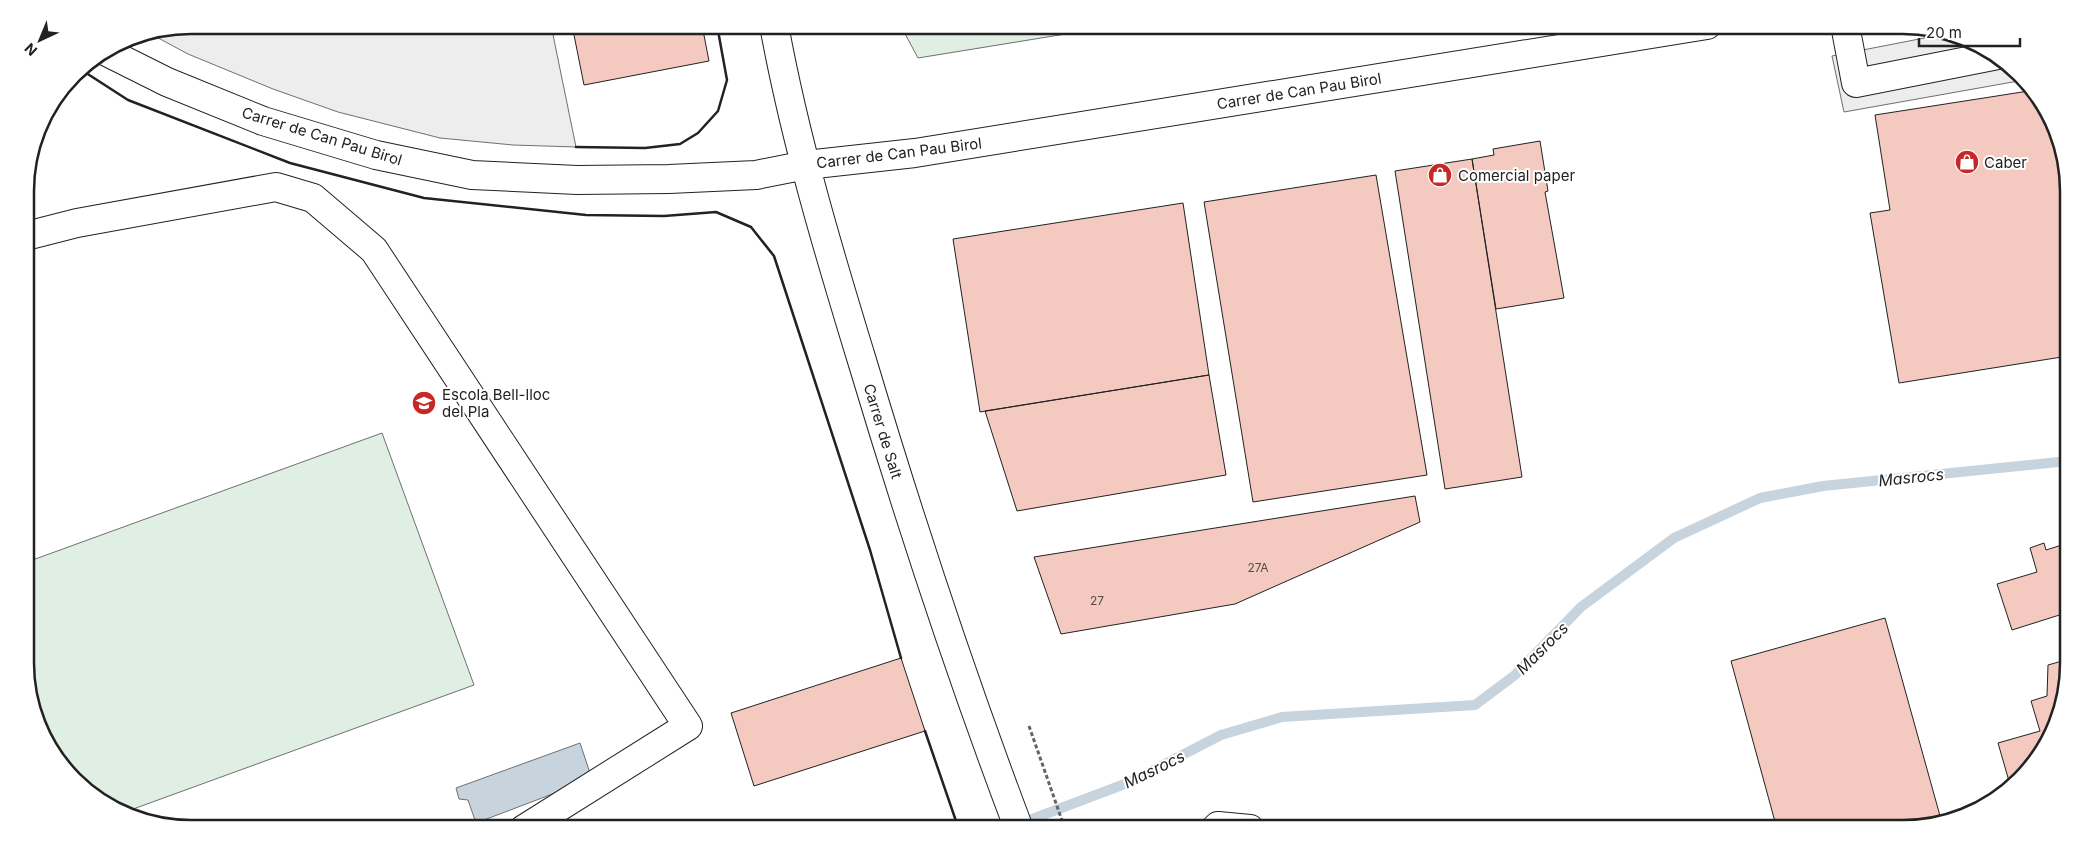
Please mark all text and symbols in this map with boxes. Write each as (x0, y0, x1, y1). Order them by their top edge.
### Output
north arrow (15, 15, 65, 65)
scale bar (1919, 15, 2020, 47)
text: 20 m (1926, 23, 1962, 42)
text: N (21, 40, 40, 60)
street label: Carrer de Can Pau Birol (1215, 69, 1383, 113)
street label: Carrer de Can Pau Birol (240, 103, 404, 169)
street label: Carrer de Can Pau Birol (815, 133, 983, 173)
shop icon: Caber (1954, 149, 1980, 175)
place label: Caber (1984, 153, 2027, 172)
shop icon: Comercial paper (1427, 162, 1453, 188)
place label: Comercial paper (1458, 166, 1575, 185)
street label: Carrer de Salt (860, 381, 906, 481)
place label: Escola Bell-lloc del Pla (442, 385, 550, 421)
school or university icon: Escola Bell-lloc del Pla (411, 390, 437, 416)
water label: Masrocs (1877, 464, 1945, 490)
house number: 27A (1247, 560, 1269, 575)
house number: 27 (1090, 593, 1104, 608)
water label: Masrocs (1512, 618, 1572, 678)
water label: Masrocs (1120, 746, 1188, 792)

